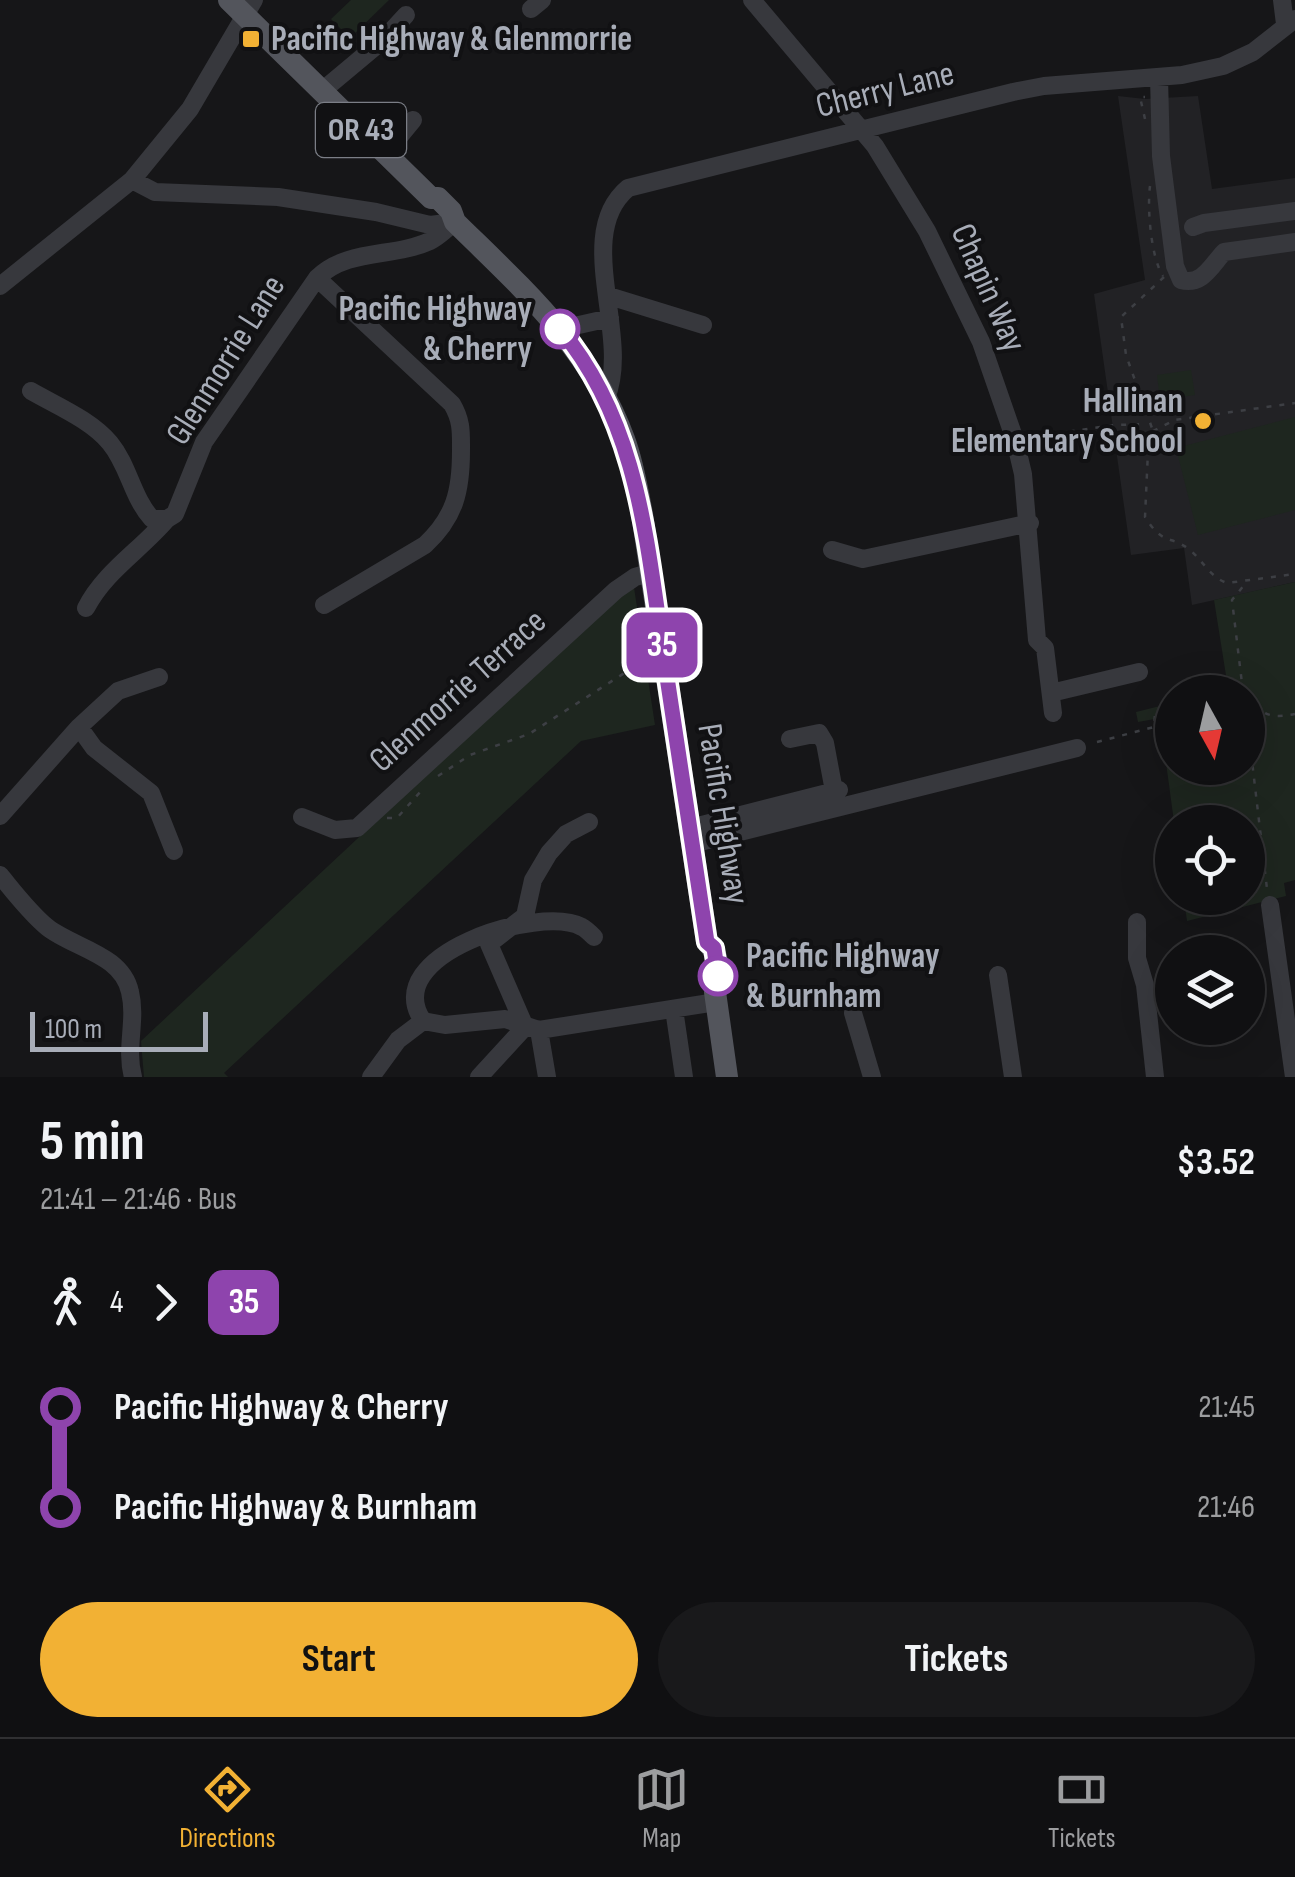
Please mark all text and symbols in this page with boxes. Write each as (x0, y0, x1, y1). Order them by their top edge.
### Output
place label: Pacific Highway & Glenmorrie (271, 18, 632, 61)
marker: Pacific Highway & Glenmorrie (240, 28, 262, 50)
street label: Cherry Lane (811, 52, 959, 128)
road number: OR 43 (316, 103, 406, 157)
street label: Chapin Way (941, 217, 1035, 359)
street label: Glenmorrie Lane (157, 267, 295, 453)
place label: Pacific Highway & Cherry (338, 288, 532, 371)
marker: Pacific Highway & Cherry (541, 310, 579, 348)
place label: Hallinan Elementary School (951, 380, 1183, 463)
marker: Hallinan Elementary School (1192, 410, 1214, 432)
street label: Glenmorrie Terrace (361, 600, 555, 782)
line badge: 35 (617, 612, 707, 678)
text: 35 (646, 624, 678, 667)
north arrow (1155, 675, 1265, 785)
map controls (1155, 675, 1265, 1045)
street label: Pacific Highway (688, 721, 758, 907)
button: locate (1155, 805, 1265, 915)
place label: Pacific Highway & Burnham (746, 935, 940, 1018)
button: layers (1155, 935, 1265, 1045)
marker: Pacific Highway & Burnham (699, 957, 737, 995)
scale bar (30, 1007, 208, 1052)
text: 100 m (45, 1013, 102, 1046)
text: 5 min (40, 1109, 145, 1176)
text: $3.52 (1177, 1140, 1255, 1185)
text: 21:41 – 21:46 · Bus (40, 1180, 237, 1219)
icon: walk (40, 1275, 95, 1330)
icon: forward (138, 1275, 193, 1330)
text: 35 (228, 1281, 259, 1324)
text: 4 (110, 1283, 123, 1322)
text: Pacific Highway & Cherry (114, 1385, 449, 1430)
text: 21:45 (1198, 1388, 1255, 1427)
text: Pacific Highway & Burnham (114, 1485, 477, 1530)
text: 21:46 (1197, 1488, 1255, 1527)
button: Start (40, 1602, 638, 1717)
button: Tickets (658, 1602, 1255, 1717)
tab: Directions (179, 1762, 276, 1855)
tab: Map (634, 1762, 689, 1855)
tab: Tickets (1048, 1762, 1116, 1855)

